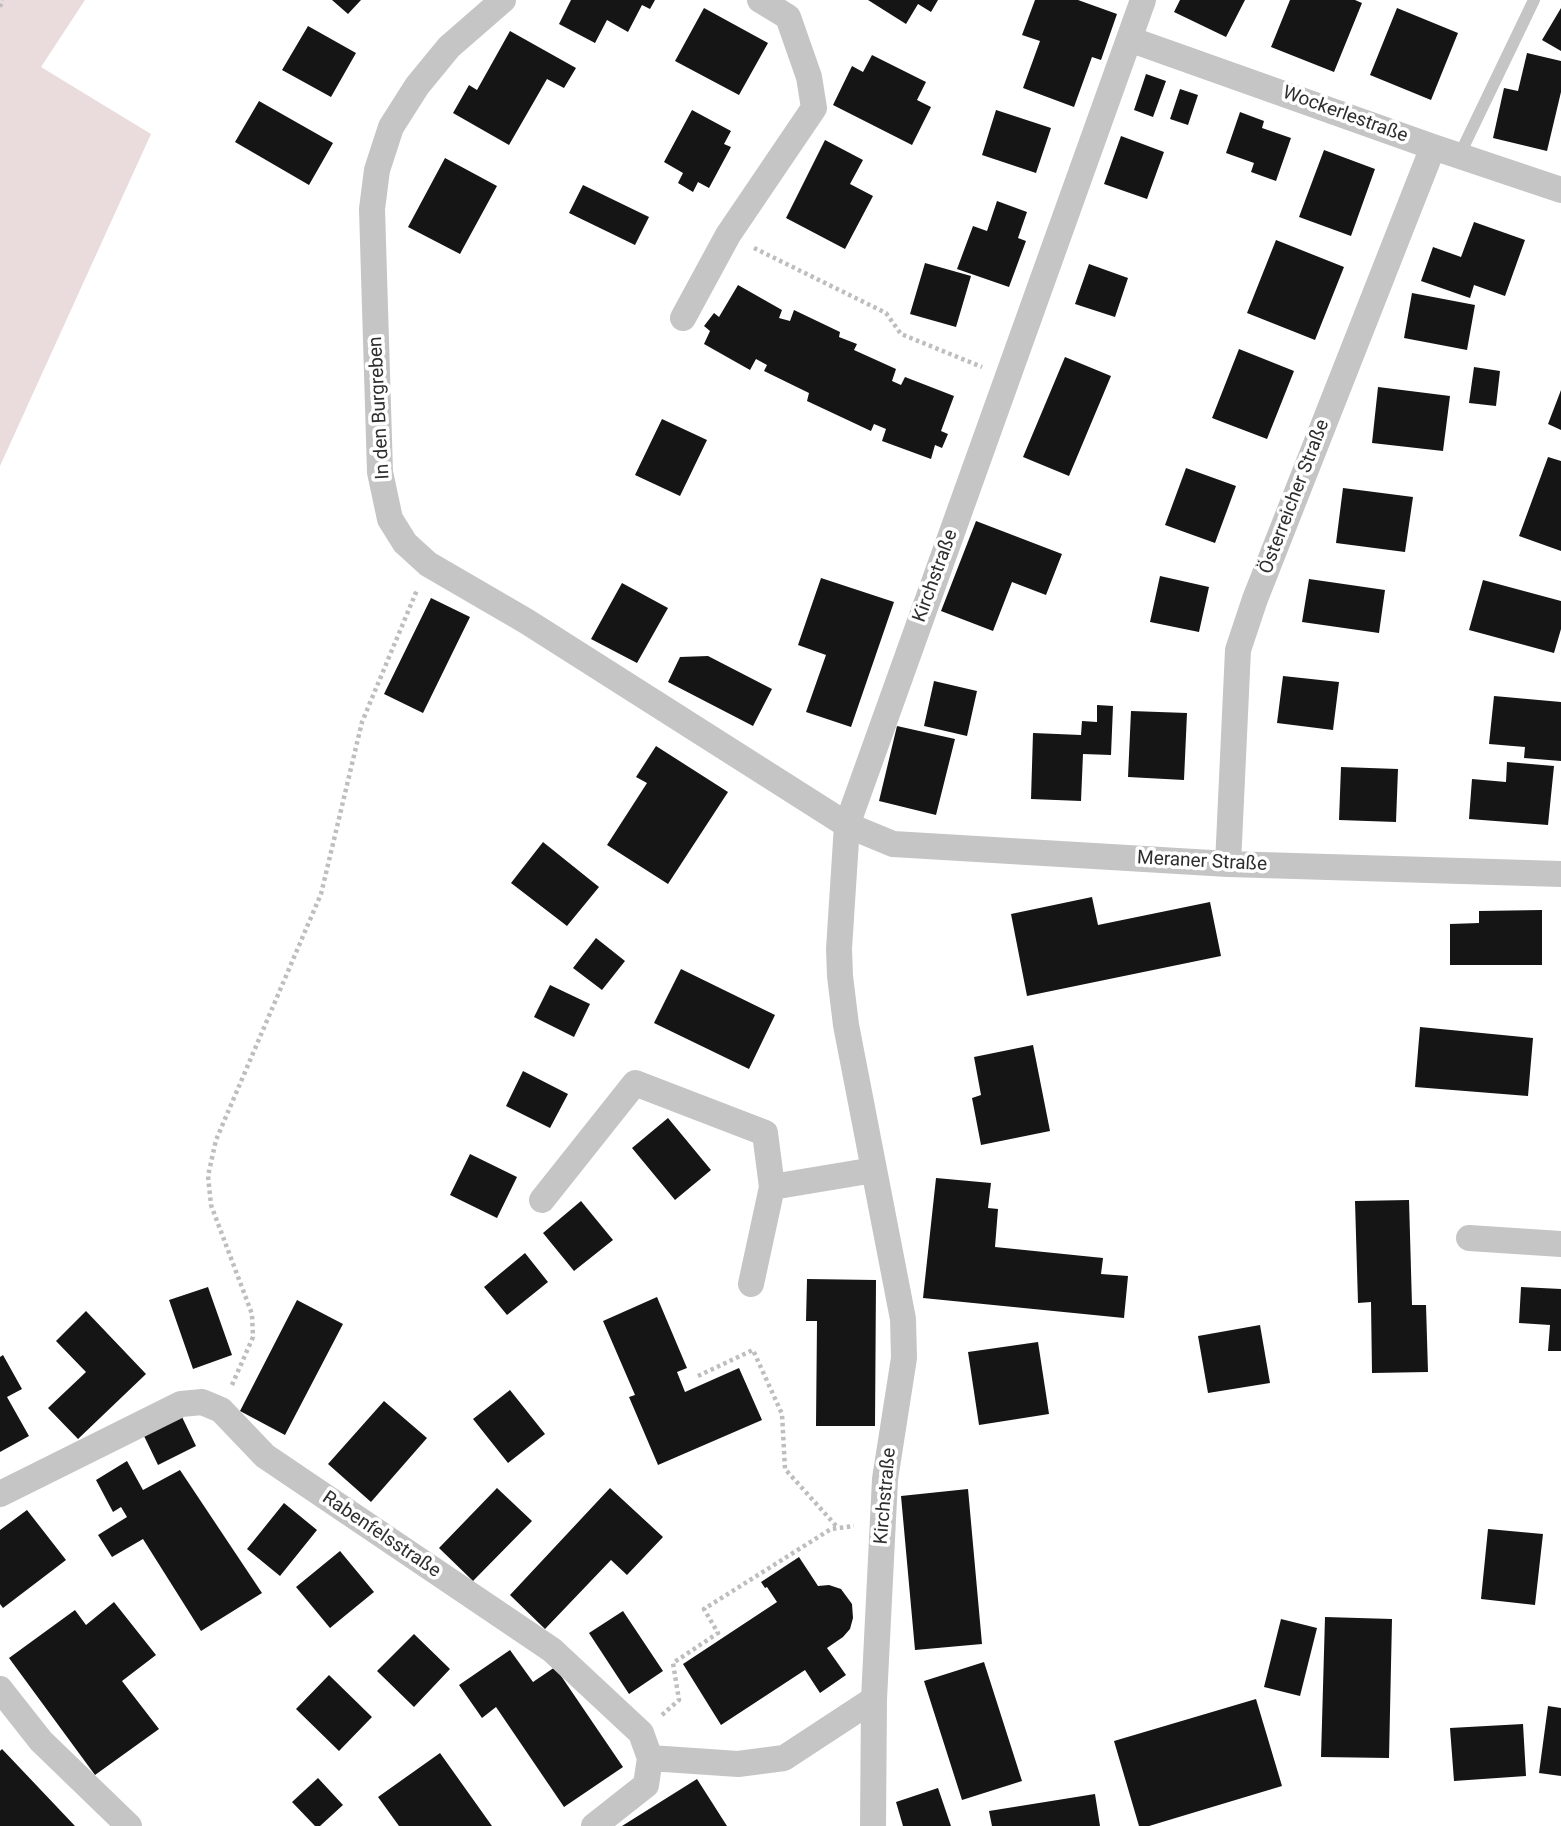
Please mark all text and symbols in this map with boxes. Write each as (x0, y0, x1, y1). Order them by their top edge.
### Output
street label: Wockerlestraße (1279, 82, 1411, 148)
street label: In den Burgreben (365, 336, 395, 480)
street label: Österreicher Straße (1255, 417, 1335, 577)
street label: Kirchstraße (909, 527, 963, 625)
street label: Meraner Straße (1136, 847, 1268, 877)
street label: Kirchstraße (870, 1447, 902, 1545)
street label: Rabenfelsstraße (317, 1487, 445, 1583)

